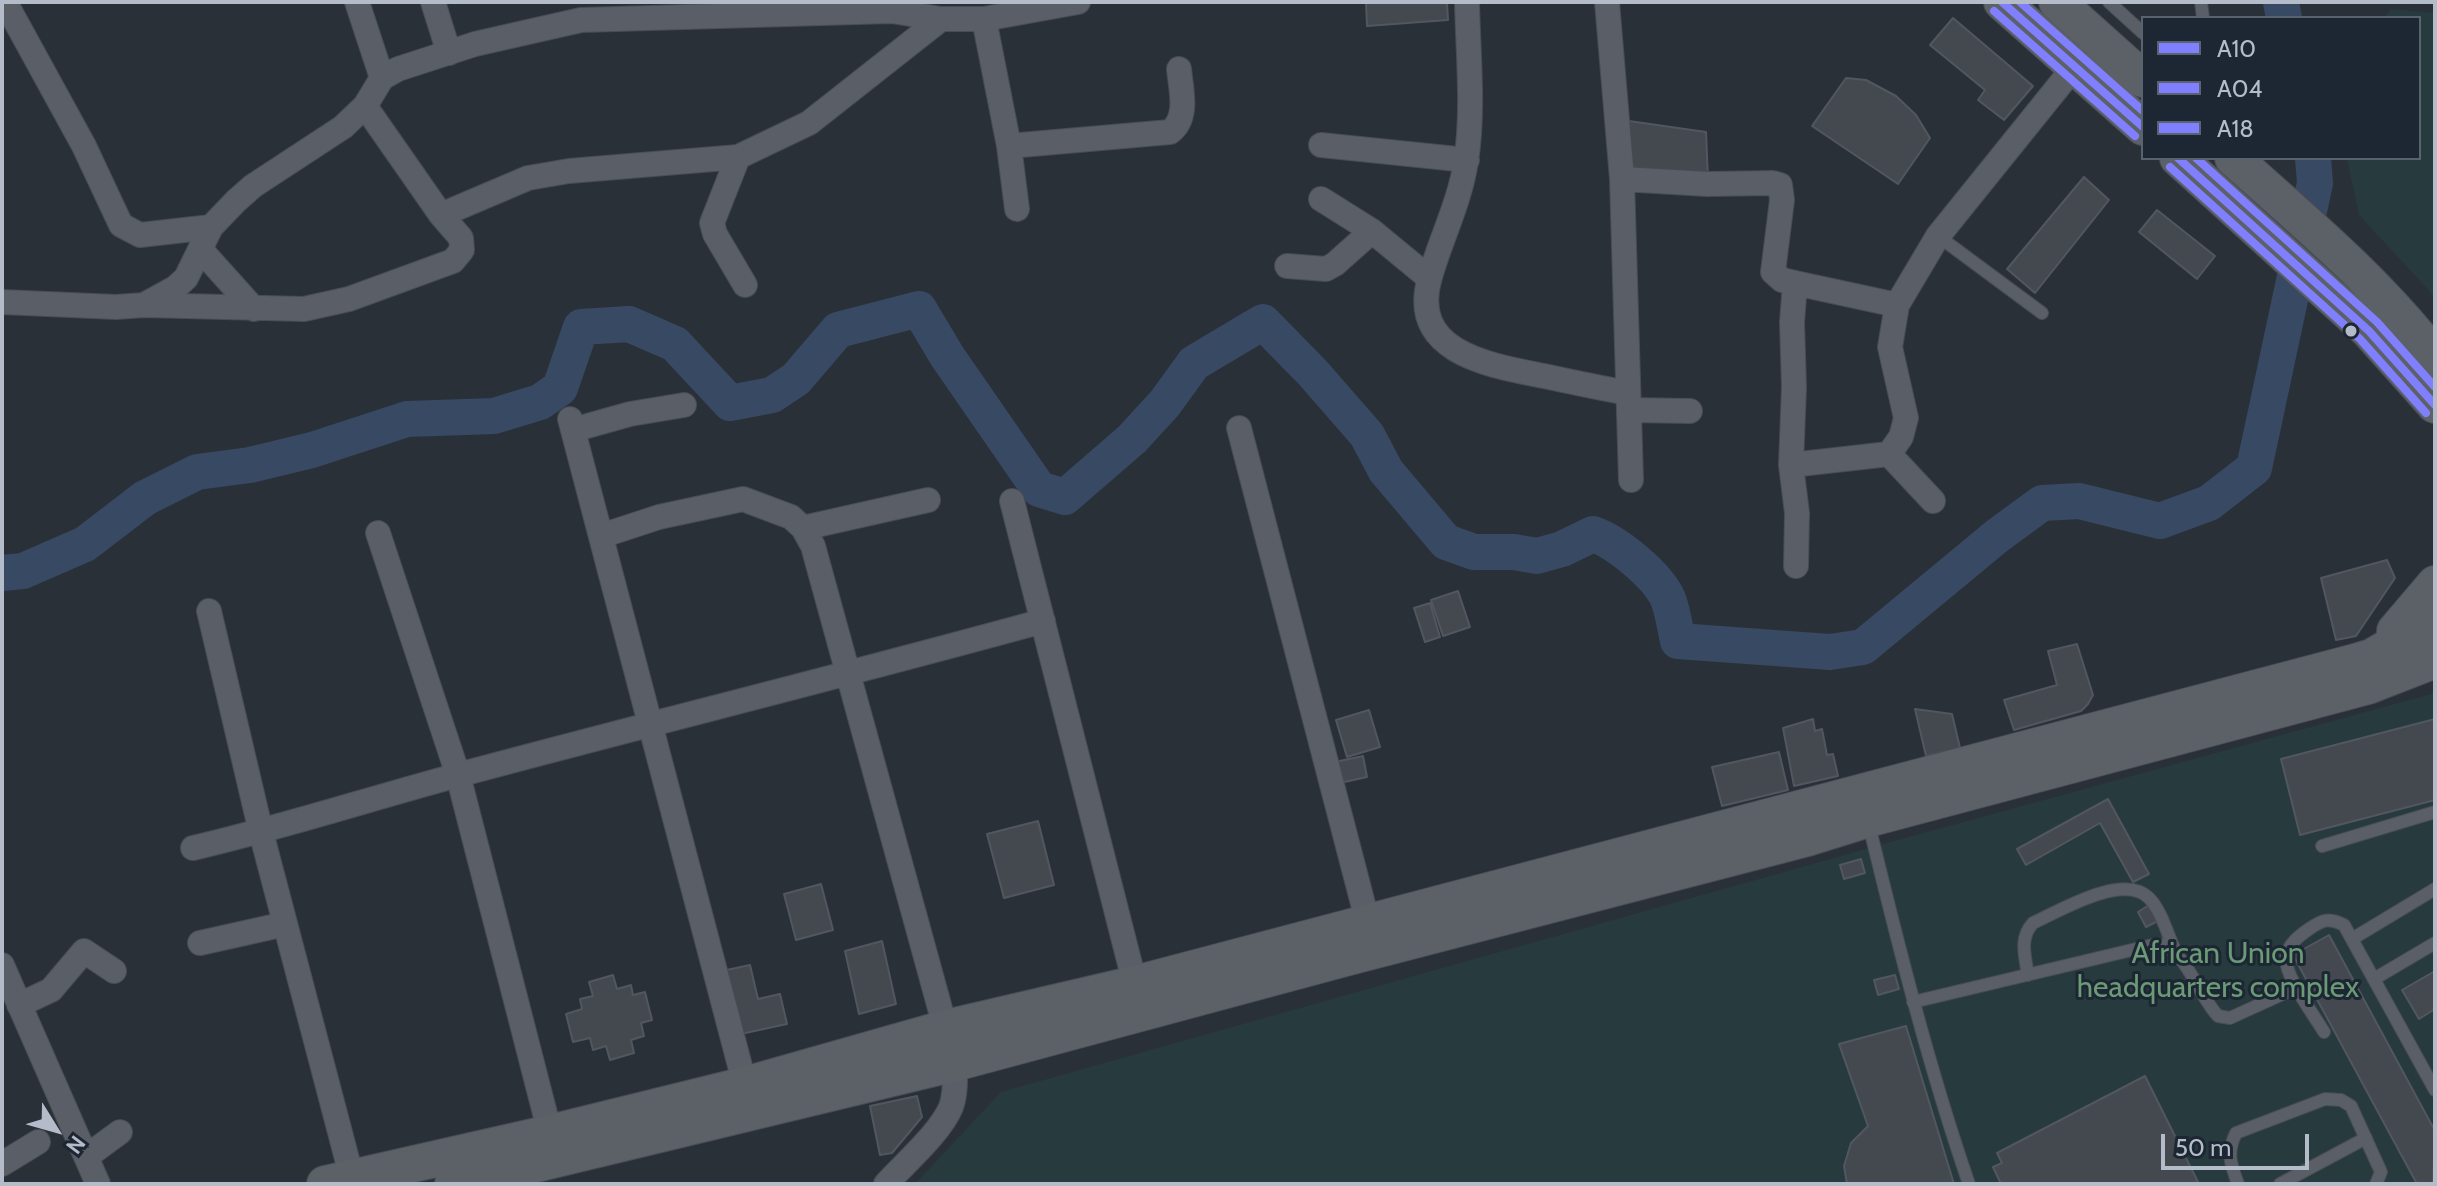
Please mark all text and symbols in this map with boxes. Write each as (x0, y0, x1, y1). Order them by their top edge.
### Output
legend (2141, 16, 2421, 160)
text: A10 (2217, 34, 2256, 63)
text: A04 (2217, 74, 2262, 103)
text: A18 (2217, 114, 2254, 143)
unlabelled marker (2343, 323, 2359, 339)
park label: African Union headquarters complex (2077, 936, 2359, 1006)
north arrow (16, 1090, 96, 1170)
scale bar (2165, 1118, 2313, 1168)
text: N (60, 1130, 91, 1159)
text: 50 m (2175, 1133, 2231, 1162)

